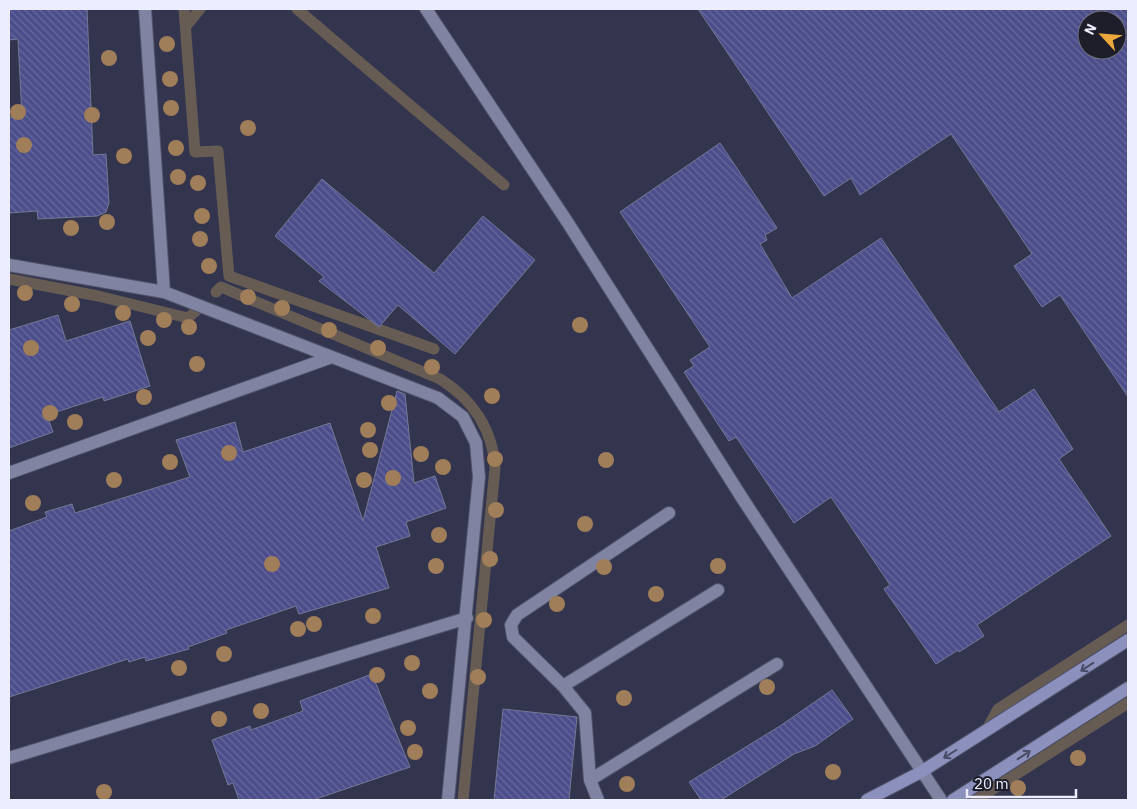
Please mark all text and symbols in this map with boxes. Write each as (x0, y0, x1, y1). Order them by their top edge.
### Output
north arrow (1077, 10, 1127, 60)
text: N (1080, 21, 1101, 38)
one-way arrow (1081, 662, 1095, 672)
one-way arrow (943, 748, 957, 759)
one-way arrow (1016, 750, 1030, 760)
scale bar (967, 766, 1076, 798)
text: 20 m (974, 774, 1009, 793)

